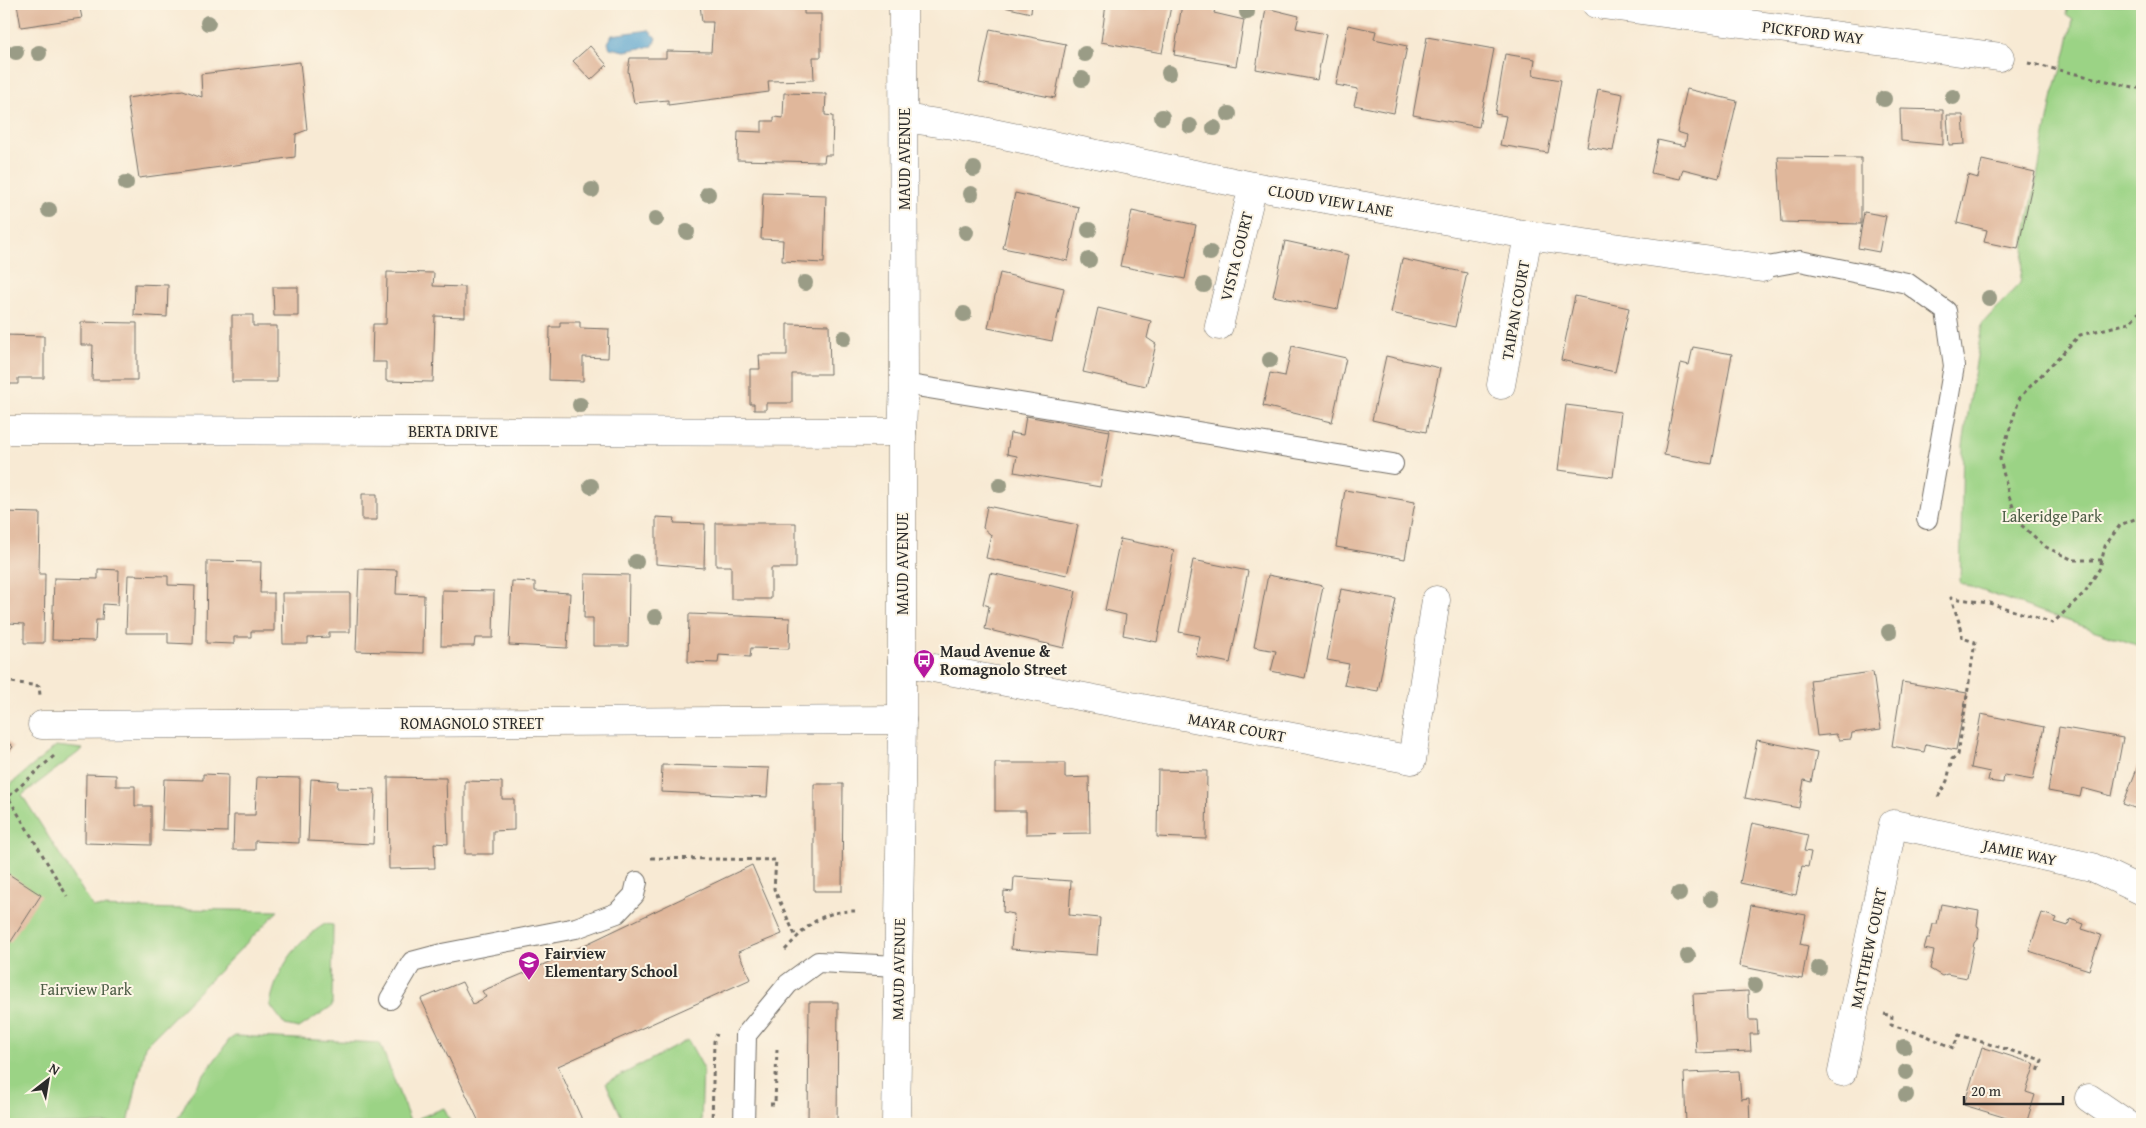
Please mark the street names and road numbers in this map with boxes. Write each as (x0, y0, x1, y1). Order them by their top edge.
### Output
street label: PICKFORD WAY (1761, 14, 1865, 50)
street label: MAUD AVENUE (892, 108, 916, 210)
street label: CLOUD VIEW LANE (1267, 177, 1395, 223)
street label: VISTA COURT (1213, 209, 1259, 303)
street label: TAIPAN COURT (1494, 258, 1536, 362)
street label: BERTA DRIVE (408, 419, 498, 443)
street label: MAUD AVENUE (890, 513, 914, 615)
street label: MAYAR COURT (1186, 706, 1288, 748)
street label: ROMAGNOLO STREET (400, 711, 544, 735)
street label: JAMIE WAY (1979, 832, 2059, 872)
street label: MATTHEW COURT (1844, 886, 1892, 1010)
street label: MAUD AVENUE (885, 918, 911, 1020)

